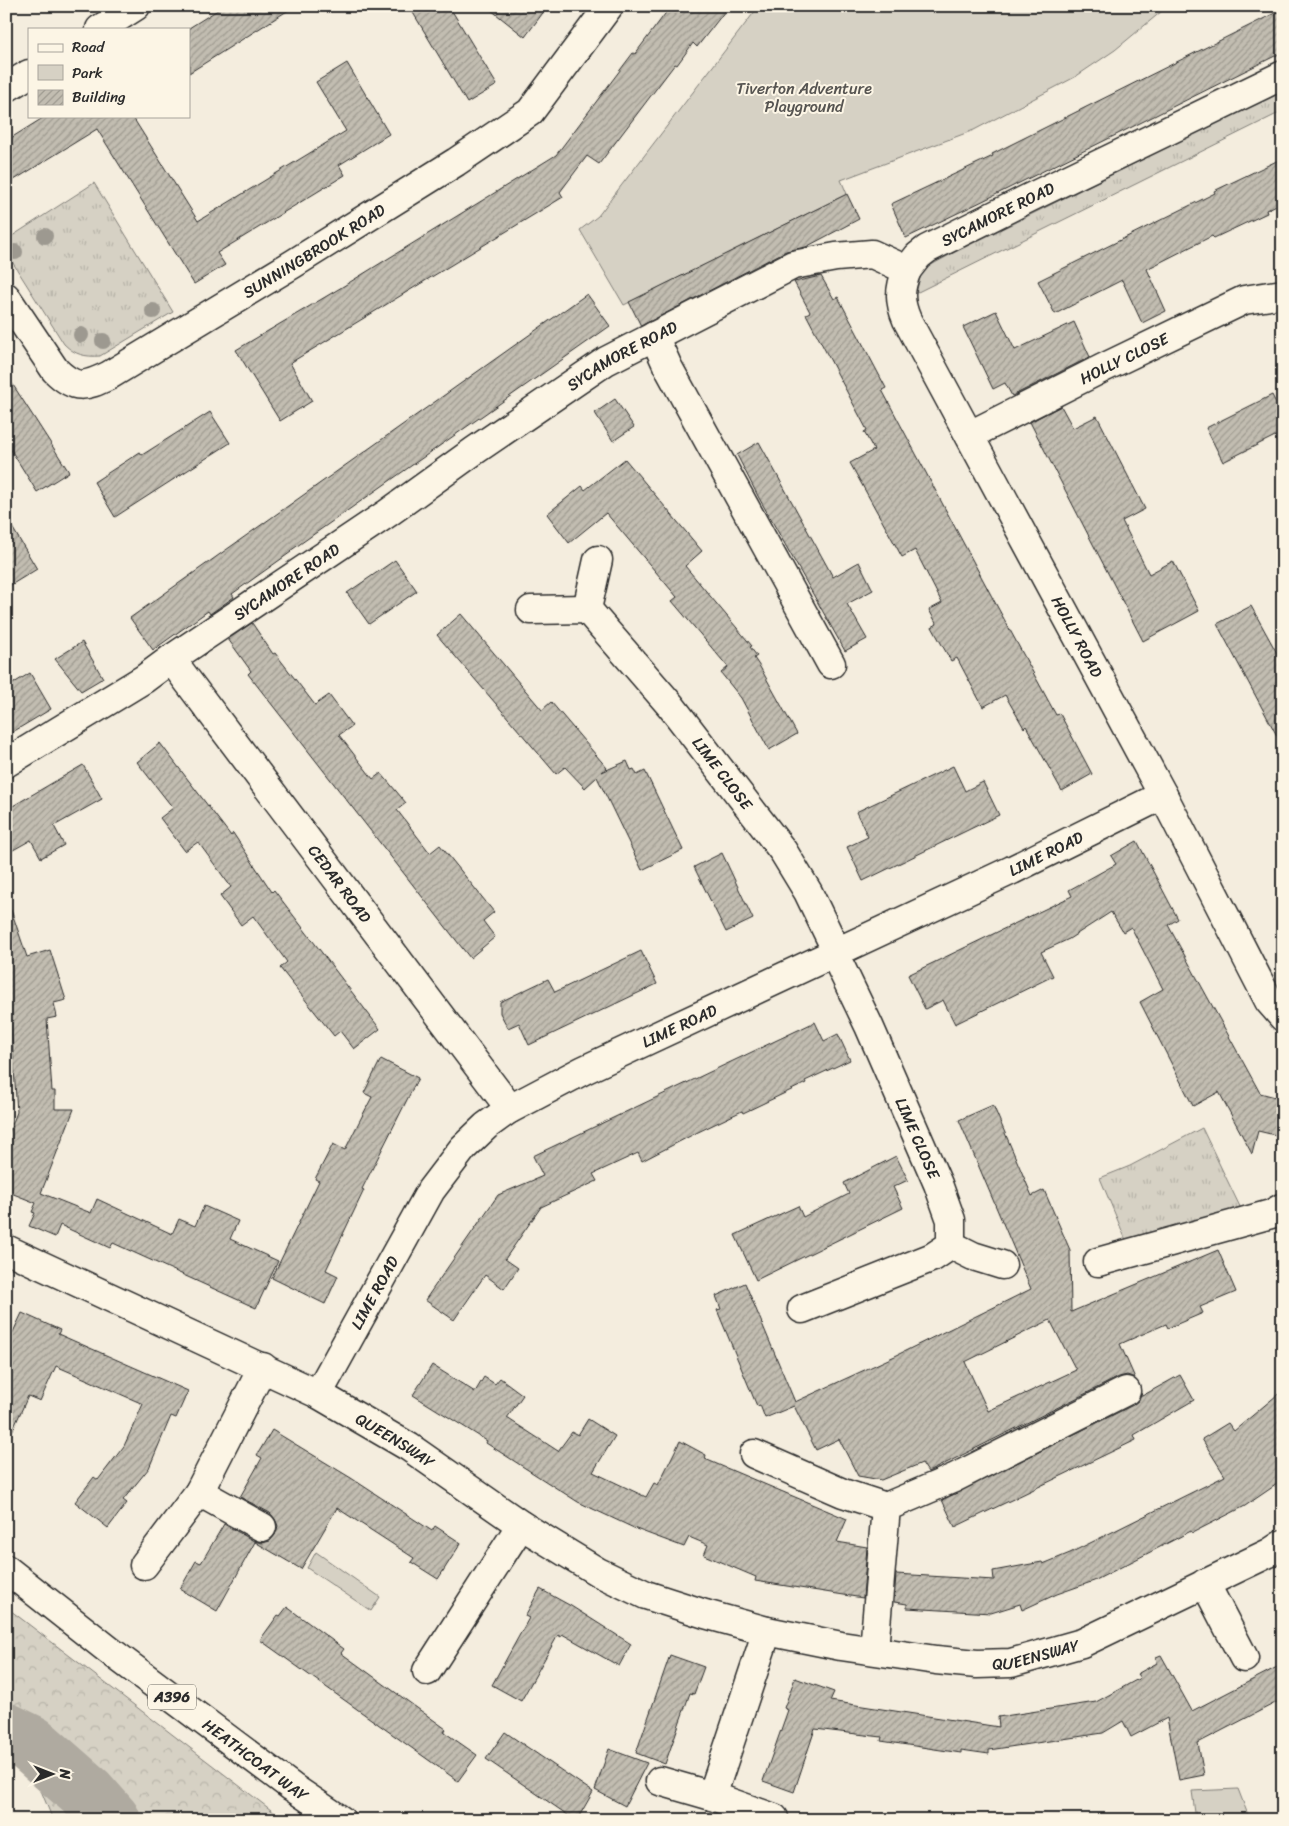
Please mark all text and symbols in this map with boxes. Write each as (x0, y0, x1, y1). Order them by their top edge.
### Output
legend (28, 28, 190, 118)
text: Road (72, 34, 105, 60)
text: Park (72, 60, 103, 86)
park label: Tiverton Adventure Playground (736, 74, 872, 121)
text: Building (72, 84, 126, 110)
street label: SYCAMORE ROAD (936, 174, 1060, 255)
street label: SUNNINGBROOK ROAD (237, 195, 392, 306)
street label: SYCAMORE ROAD (561, 313, 683, 399)
street label: HOLLY CLOSE (1074, 324, 1175, 393)
street label: SYCAMORE ROAD (227, 535, 346, 629)
street label: HOLLY ROAD (1043, 590, 1111, 683)
street label: LIME CLOSE (684, 730, 761, 817)
street label: LIME ROAD (1003, 823, 1089, 885)
street label: CEDAR ROAD (300, 838, 380, 930)
street label: LIME ROAD (637, 996, 722, 1056)
street label: LIME CLOSE (887, 1093, 949, 1185)
street label: LIME ROAD (342, 1250, 407, 1335)
street label: QUEENSWAY (350, 1405, 442, 1477)
street label: QUEENSWAY (992, 1630, 1084, 1679)
road number: A396 (148, 1684, 196, 1710)
street label: HEATHCOAT WAY (196, 1711, 315, 1810)
north arrow (28, 1748, 78, 1798)
text: N (52, 1768, 77, 1779)

